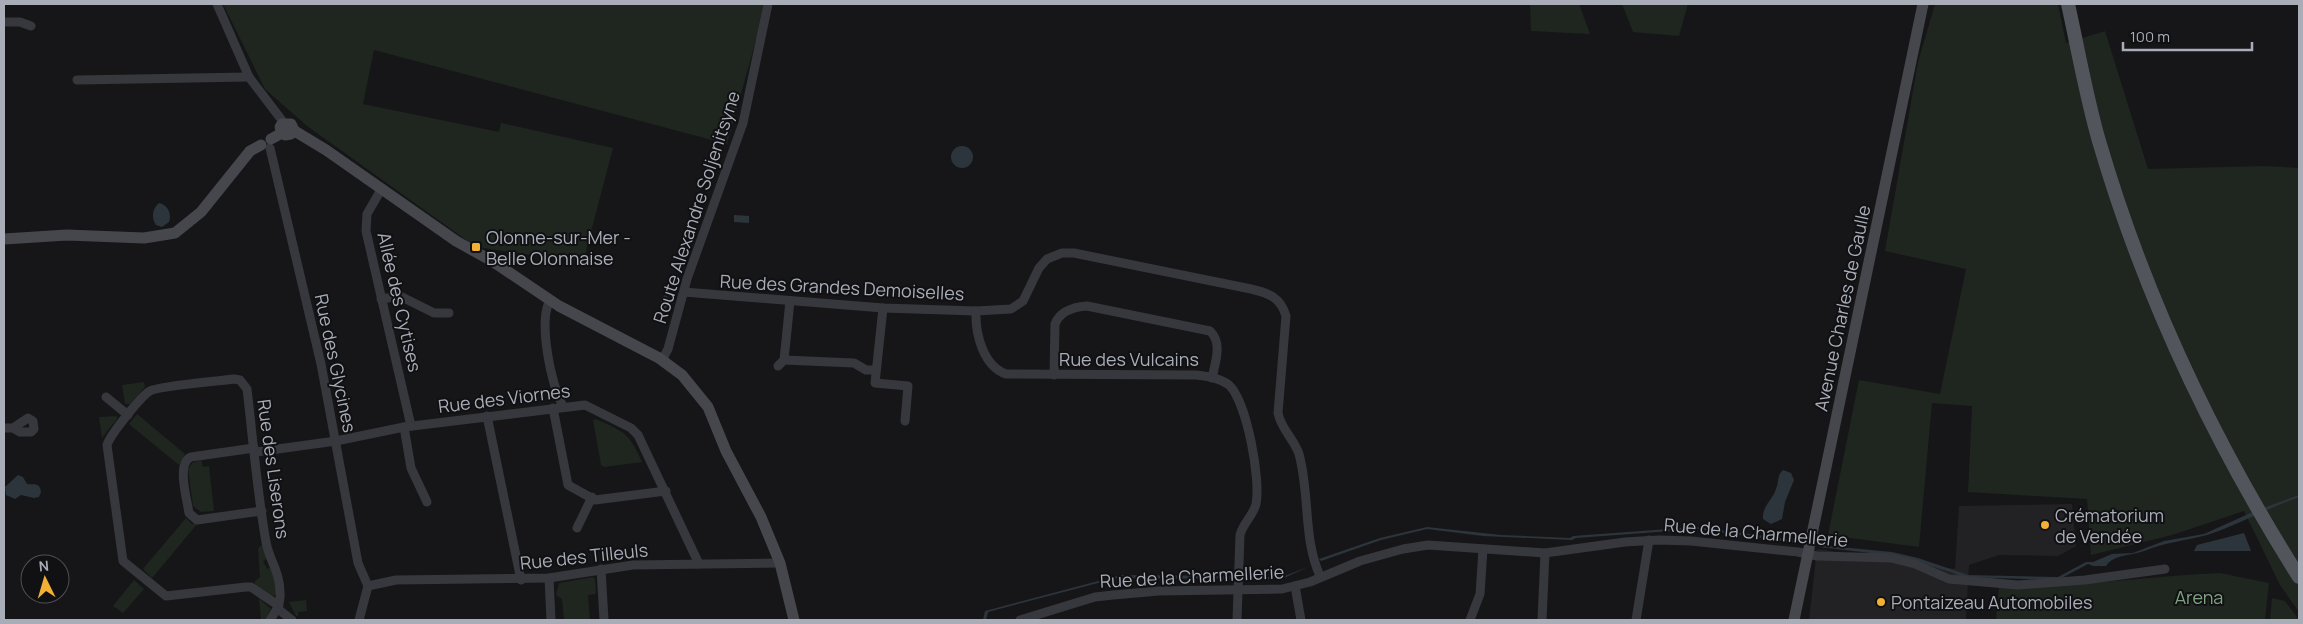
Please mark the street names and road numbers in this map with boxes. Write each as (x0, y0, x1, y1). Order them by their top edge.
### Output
street label: Route Alexandre Soljenitsyne (647, 88, 745, 326)
street label: Avenue Charles de Gaulle (1808, 203, 1876, 413)
street label: Allée des Cytises (372, 230, 428, 374)
street label: Rue des Grandes Demoiselles (719, 269, 965, 305)
street label: Rue des Glycines (310, 292, 362, 434)
street label: Rue des Vulcains (1059, 347, 1199, 371)
street label: Rue des Viornes (437, 378, 571, 418)
street label: Rue des Liserons (252, 398, 296, 540)
street label: Rue de la Charmellerie (1663, 512, 1849, 552)
street label: Rue des Tilleuls (519, 537, 649, 575)
street label: Rue de la Charmellerie (1099, 559, 1285, 593)

